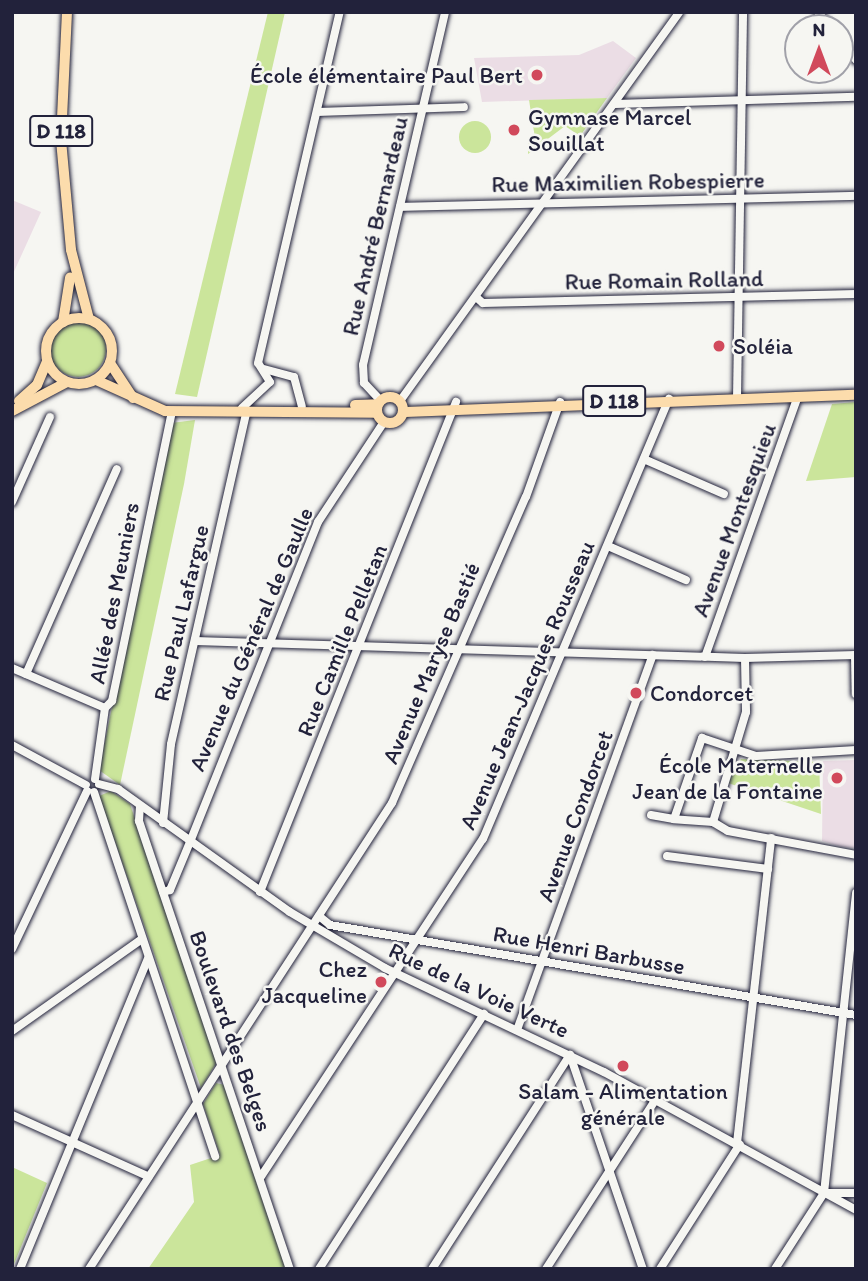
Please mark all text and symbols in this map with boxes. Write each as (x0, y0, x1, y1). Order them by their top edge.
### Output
north arrow (784, 14, 854, 84)
text: N (813, 18, 825, 41)
place label: École élémentaire Paul Bert (251, 61, 523, 89)
marker: École élémentaire Paul Bert (529, 67, 545, 83)
place label: Gymnase Marcel Souillat (528, 103, 692, 157)
road number: D 118 (28, 114, 94, 148)
street label: Rue André Bernardeau (336, 114, 414, 338)
marker: Gymnase Marcel Souillat (506, 122, 522, 138)
street label: Rue Maximilien Robespierre (492, 166, 764, 198)
street label: Rue Romain Rolland (565, 264, 763, 296)
place label: Soléia (733, 332, 793, 360)
marker: Soléia (711, 338, 727, 354)
road number: D 118 (581, 384, 647, 418)
street label: Avenue Montesquieu (686, 419, 782, 621)
street label: Allée des Meuniers (83, 500, 145, 686)
street label: Avenue du Général de Gaulle (183, 503, 319, 775)
street label: Rue Paul Lafargue (147, 523, 215, 703)
street label: Avenue Jean-Jacques Rousseau (454, 537, 600, 833)
street label: Rue Camille Pelletan (291, 540, 393, 740)
street label: Avenue Maryse Bastié (376, 558, 486, 768)
place label: Condorcet (650, 679, 753, 707)
marker: Condorcet (628, 685, 644, 701)
street label: Avenue Condorcet (531, 727, 619, 905)
place label: École Maternelle Jean de la Fontaine (633, 751, 823, 805)
marker: École Maternelle Jean de la Fontaine (829, 770, 845, 786)
street label: Rue Henri Barbusse (491, 920, 687, 980)
street label: Boulevard des Belges (184, 927, 278, 1135)
street label: Rue de la Voie Verte (385, 937, 573, 1043)
place label: Chez Jacqueline (262, 955, 367, 1009)
marker: Chez Jacqueline (373, 974, 389, 990)
marker: Salam - Alimentation générale (615, 1058, 631, 1074)
place label: Salam - Alimentation générale (518, 1077, 728, 1131)

